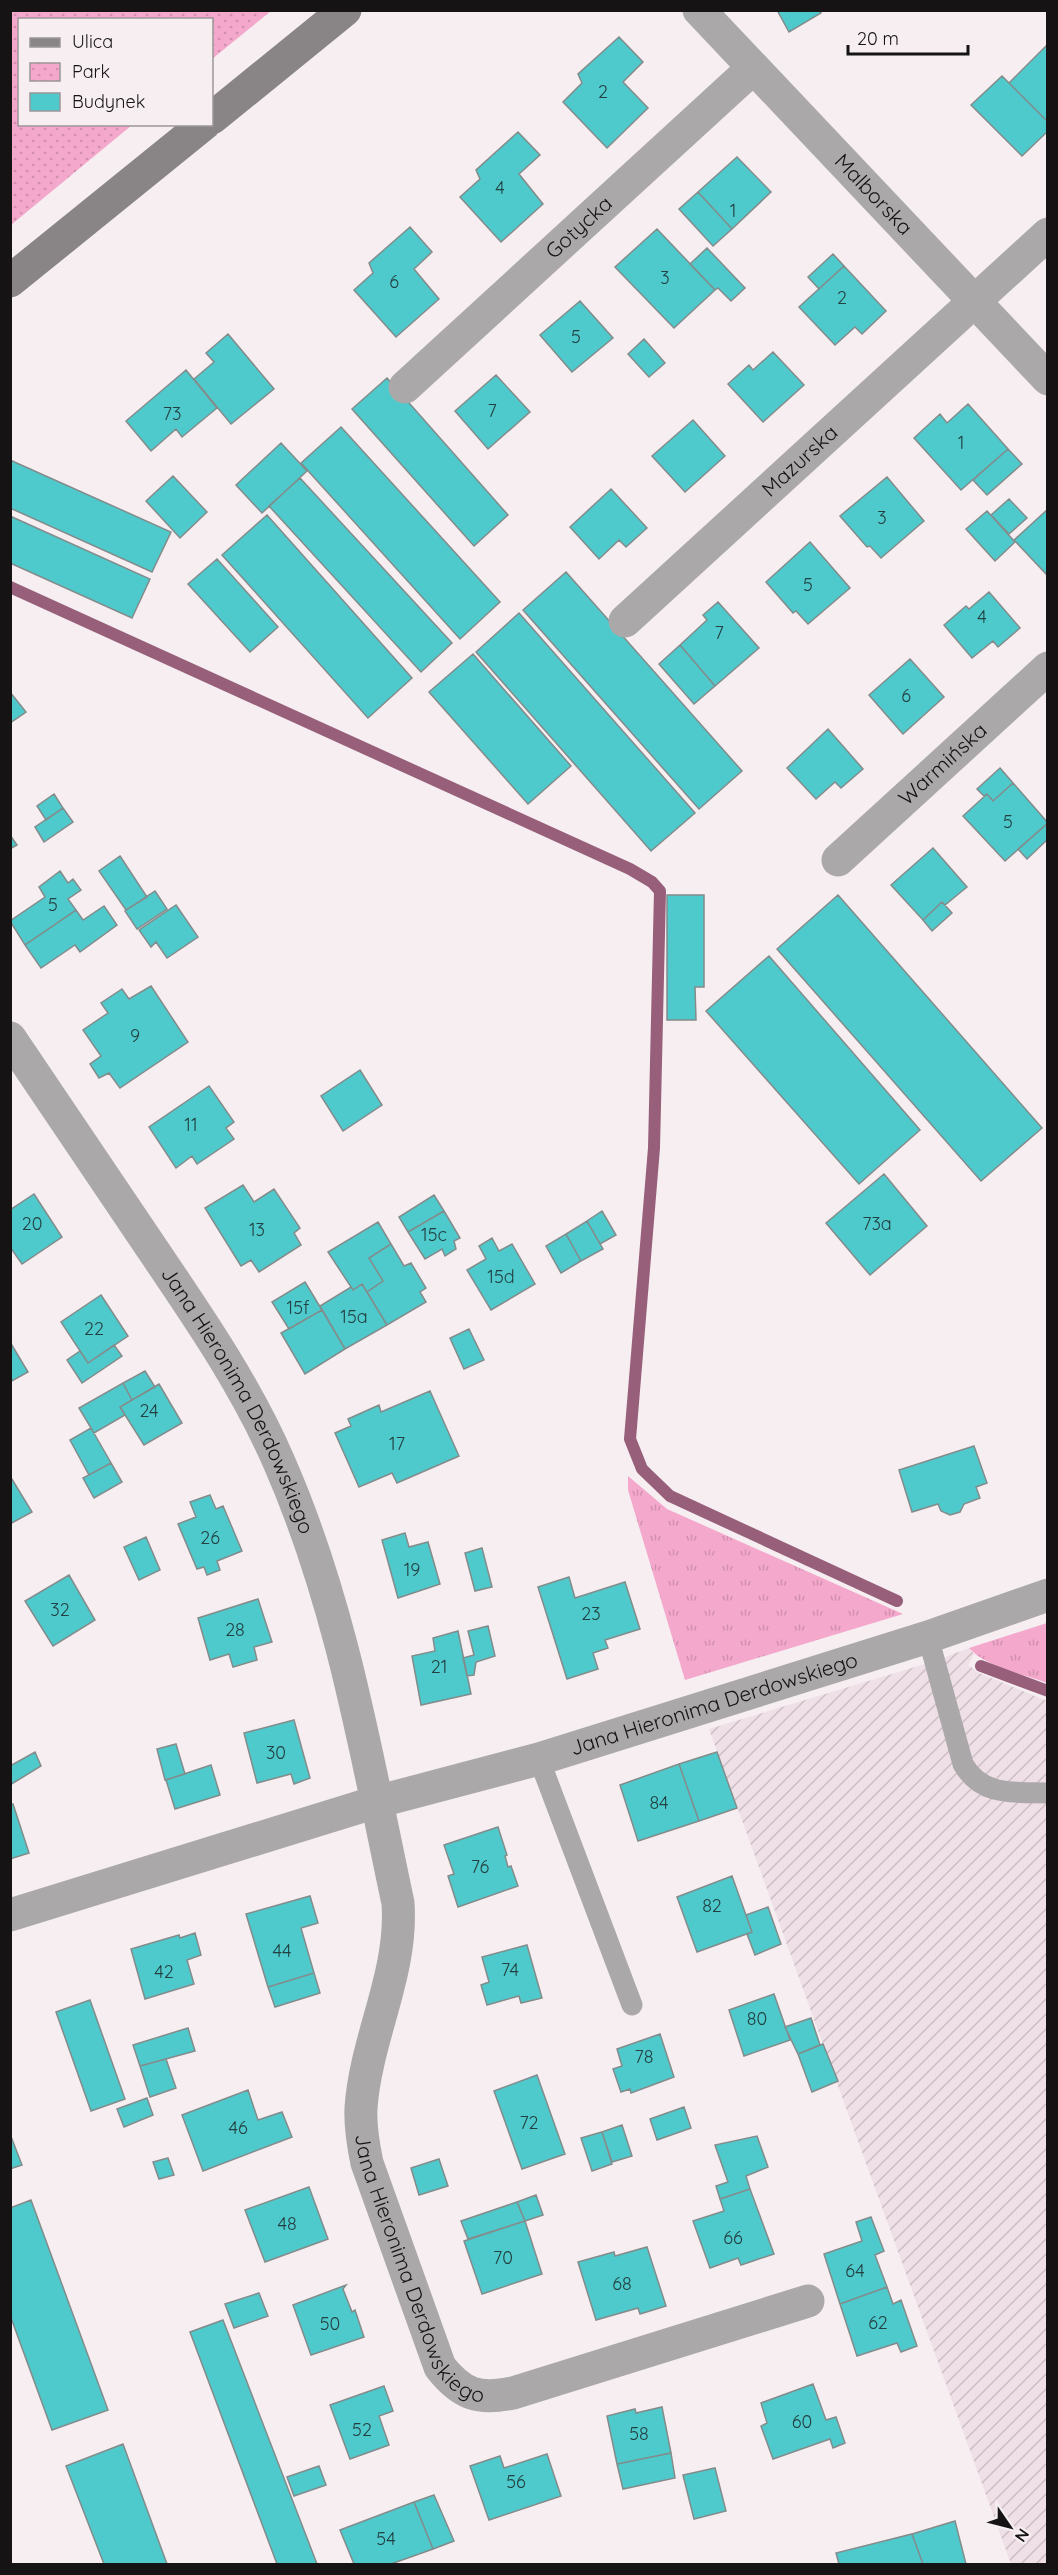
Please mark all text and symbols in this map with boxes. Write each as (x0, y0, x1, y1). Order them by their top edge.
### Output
legend (18, 18, 213, 126)
scale bar (848, 18, 968, 56)
text: 20 m (857, 27, 899, 50)
text: Ulica (72, 30, 113, 53)
text: Park (72, 60, 110, 83)
house number: 2 (598, 80, 608, 103)
text: Budynek (72, 90, 145, 113)
street label: Malborska (830, 148, 919, 240)
house number: 4 (495, 176, 505, 199)
street label: Gotycka (540, 190, 617, 264)
house number: 1 (730, 199, 736, 222)
house number: 3 (660, 266, 670, 289)
house number: 6 (389, 270, 399, 293)
house number: 2 (837, 286, 847, 309)
house number: 5 (571, 325, 581, 348)
house number: 7 (487, 399, 497, 422)
house number: 73 (163, 402, 181, 425)
street label: Mazurska (756, 419, 843, 502)
house number: 1 (958, 431, 964, 454)
house number: 3 (877, 506, 887, 529)
house number: 5 (803, 573, 813, 596)
house number: 4 (977, 605, 987, 628)
house number: 7 (714, 621, 724, 644)
house number: 6 (901, 684, 911, 707)
street label: Warmińska (893, 717, 992, 810)
house number: 5 (1003, 810, 1013, 833)
house number: 5 (48, 893, 58, 916)
house number: 9 (130, 1024, 140, 1047)
house number: 11 (184, 1113, 198, 1136)
house number: 20 (22, 1212, 42, 1235)
house number: 73a (862, 1212, 892, 1235)
house number: 13 (249, 1218, 265, 1241)
house number: 15c (421, 1223, 447, 1246)
street label: Jana Hieronima Derdowskiego (156, 1261, 320, 1537)
house number: 15d (487, 1265, 515, 1288)
house number: 15f (287, 1296, 310, 1319)
house number: 15a (340, 1305, 368, 1328)
house number: 22 (84, 1317, 104, 1340)
house number: 24 (139, 1399, 159, 1422)
house number: 17 (389, 1432, 405, 1455)
house number: 26 (200, 1526, 220, 1549)
house number: 19 (404, 1558, 420, 1581)
house number: 32 (50, 1598, 70, 1621)
house number: 23 (581, 1602, 601, 1625)
house number: 28 (225, 1618, 245, 1641)
street label: Jana Hieronima Derdowskiego (567, 1646, 861, 1760)
house number: 21 (431, 1655, 447, 1678)
house number: 30 (266, 1741, 286, 1764)
house number: 84 (649, 1791, 669, 1814)
house number: 76 (471, 1855, 489, 1878)
house number: 82 (702, 1894, 722, 1917)
house number: 44 (273, 1939, 291, 1962)
house number: 74 (501, 1958, 519, 1981)
house number: 42 (154, 1960, 174, 1983)
house number: 80 (747, 2007, 767, 2030)
house number: 78 (635, 2045, 653, 2068)
house number: 72 (519, 2111, 539, 2134)
house number: 46 (228, 2116, 248, 2139)
street label: Jana Hieronima Derdowskiego (350, 2132, 487, 2408)
house number: 48 (277, 2212, 297, 2235)
house number: 66 (723, 2226, 743, 2249)
house number: 70 (493, 2246, 513, 2269)
house number: 64 (845, 2259, 865, 2282)
house number: 68 (612, 2272, 632, 2295)
house number: 62 (868, 2311, 888, 2334)
house number: 50 (320, 2312, 340, 2335)
house number: 60 (792, 2410, 812, 2433)
house number: 52 (352, 2418, 372, 2441)
house number: 58 (629, 2422, 649, 2445)
house number: 56 (506, 2470, 526, 2493)
north arrow (980, 2497, 1040, 2557)
text: N (1011, 2525, 1034, 2546)
house number: 54 (376, 2527, 396, 2550)

